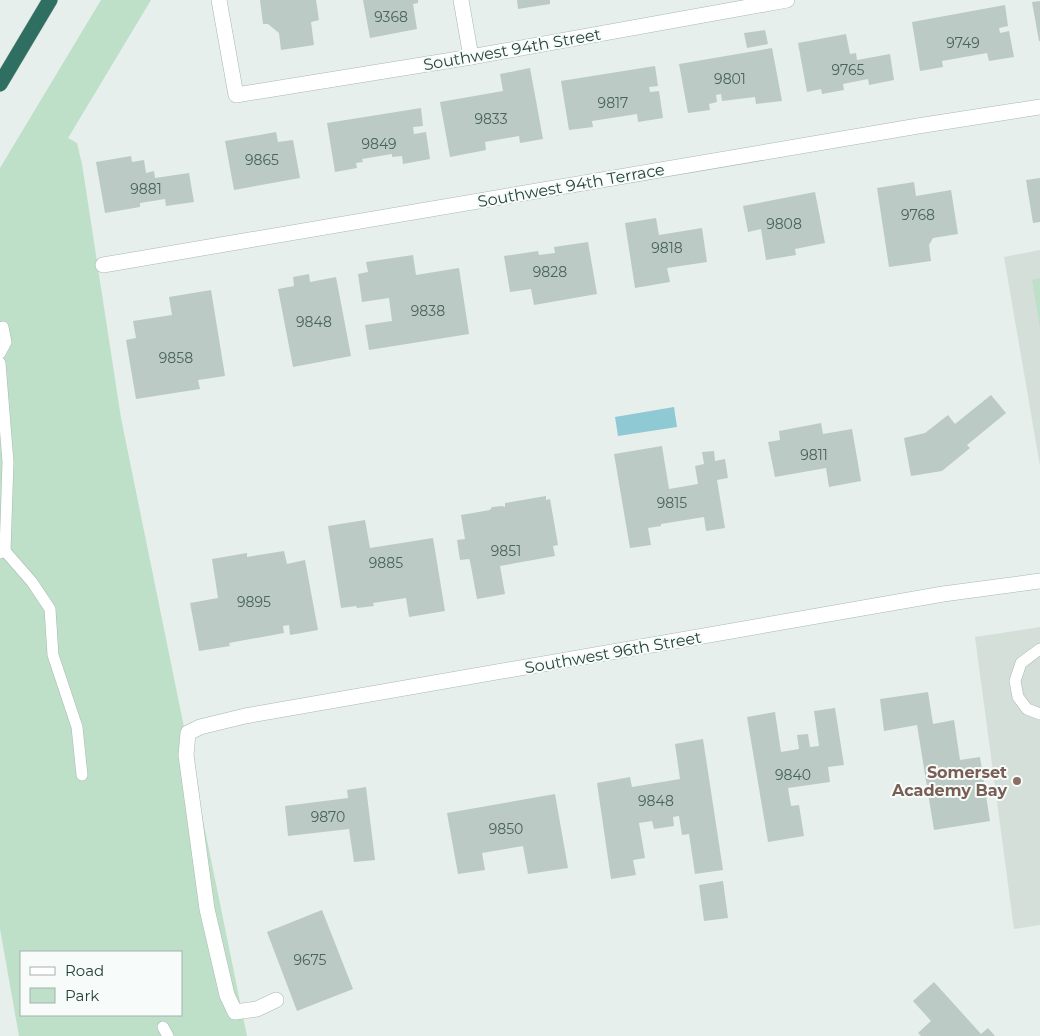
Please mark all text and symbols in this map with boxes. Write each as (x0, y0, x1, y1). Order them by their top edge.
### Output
house number: 9368 (374, 8, 408, 26)
street label: Southwest 94th Street (422, 24, 603, 74)
house number: 9749 (946, 34, 980, 52)
house number: 9765 (832, 61, 864, 79)
house number: 9801 (714, 70, 746, 88)
house number: 9817 (598, 94, 628, 112)
house number: 9833 (474, 110, 508, 128)
house number: 9849 (361, 135, 397, 153)
house number: 9865 (245, 151, 279, 169)
street label: Southwest 94th Terrace (476, 160, 666, 211)
house number: 9881 (130, 180, 162, 198)
house number: 9768 (901, 206, 935, 224)
house number: 9808 (766, 215, 802, 233)
house number: 9818 (651, 239, 683, 257)
house number: 9828 (533, 263, 567, 281)
house number: 9838 (411, 302, 445, 320)
house number: 9848 (296, 313, 332, 331)
house number: 9858 (159, 349, 193, 367)
house number: 9811 (800, 446, 828, 464)
house number: 9815 (657, 494, 687, 512)
house number: 9851 (491, 542, 521, 560)
house number: 9885 (369, 554, 403, 572)
house number: 9895 (237, 593, 271, 611)
street label: Southwest 96th Street (523, 627, 703, 677)
place label: Somerset Academy Bay (891, 763, 1007, 800)
house number: 9840 (775, 766, 811, 784)
marker: Somerset Academy Bay (1011, 775, 1023, 787)
house number: 9848 (638, 792, 674, 810)
house number: 9870 (311, 808, 345, 826)
house number: 9850 (489, 820, 523, 838)
legend (20, 951, 182, 1016)
house number: 9675 (294, 951, 326, 969)
text: Road (65, 961, 104, 980)
text: Park (65, 986, 99, 1005)

